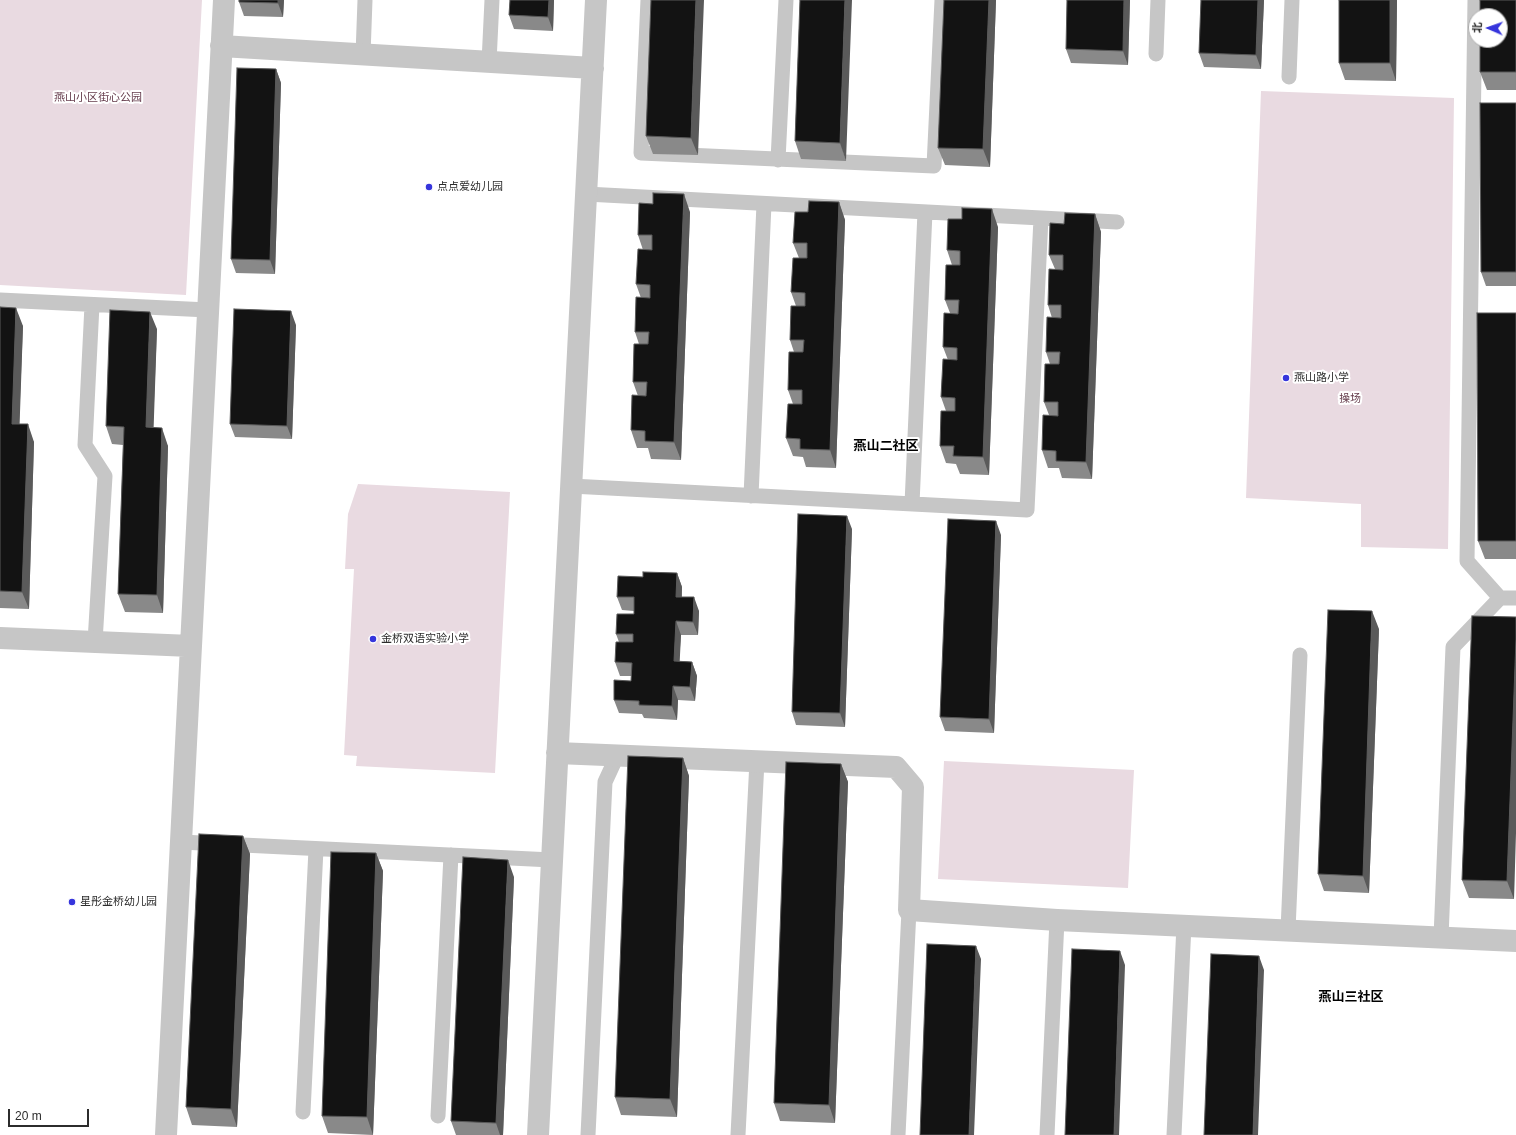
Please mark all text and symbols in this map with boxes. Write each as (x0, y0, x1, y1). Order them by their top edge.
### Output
north arrow (1468, 8, 1508, 48)
text: 北 (1471, 22, 1483, 33)
park label: 燕山小区街心公园 (54, 91, 142, 105)
place label: 点点爱幼儿园 (437, 180, 503, 194)
marker: 点点爱幼儿园 (424, 182, 434, 192)
place label: 燕山路小学 (1294, 371, 1349, 385)
marker: 燕山路小学 (1281, 373, 1291, 383)
park label: 操场 (1339, 392, 1361, 406)
district label: 燕山二社区 (854, 438, 918, 454)
place label: 金桥双语实验小学 (381, 632, 469, 646)
marker: 金桥双语实验小学 (368, 634, 378, 644)
place label: 星彤金桥幼儿园 (80, 895, 157, 909)
marker: 星彤金桥幼儿园 (67, 897, 77, 907)
district label: 燕山三社区 (1319, 989, 1383, 1005)
scale bar (10, 1101, 91, 1127)
text: 20 m (15, 1109, 42, 1123)

